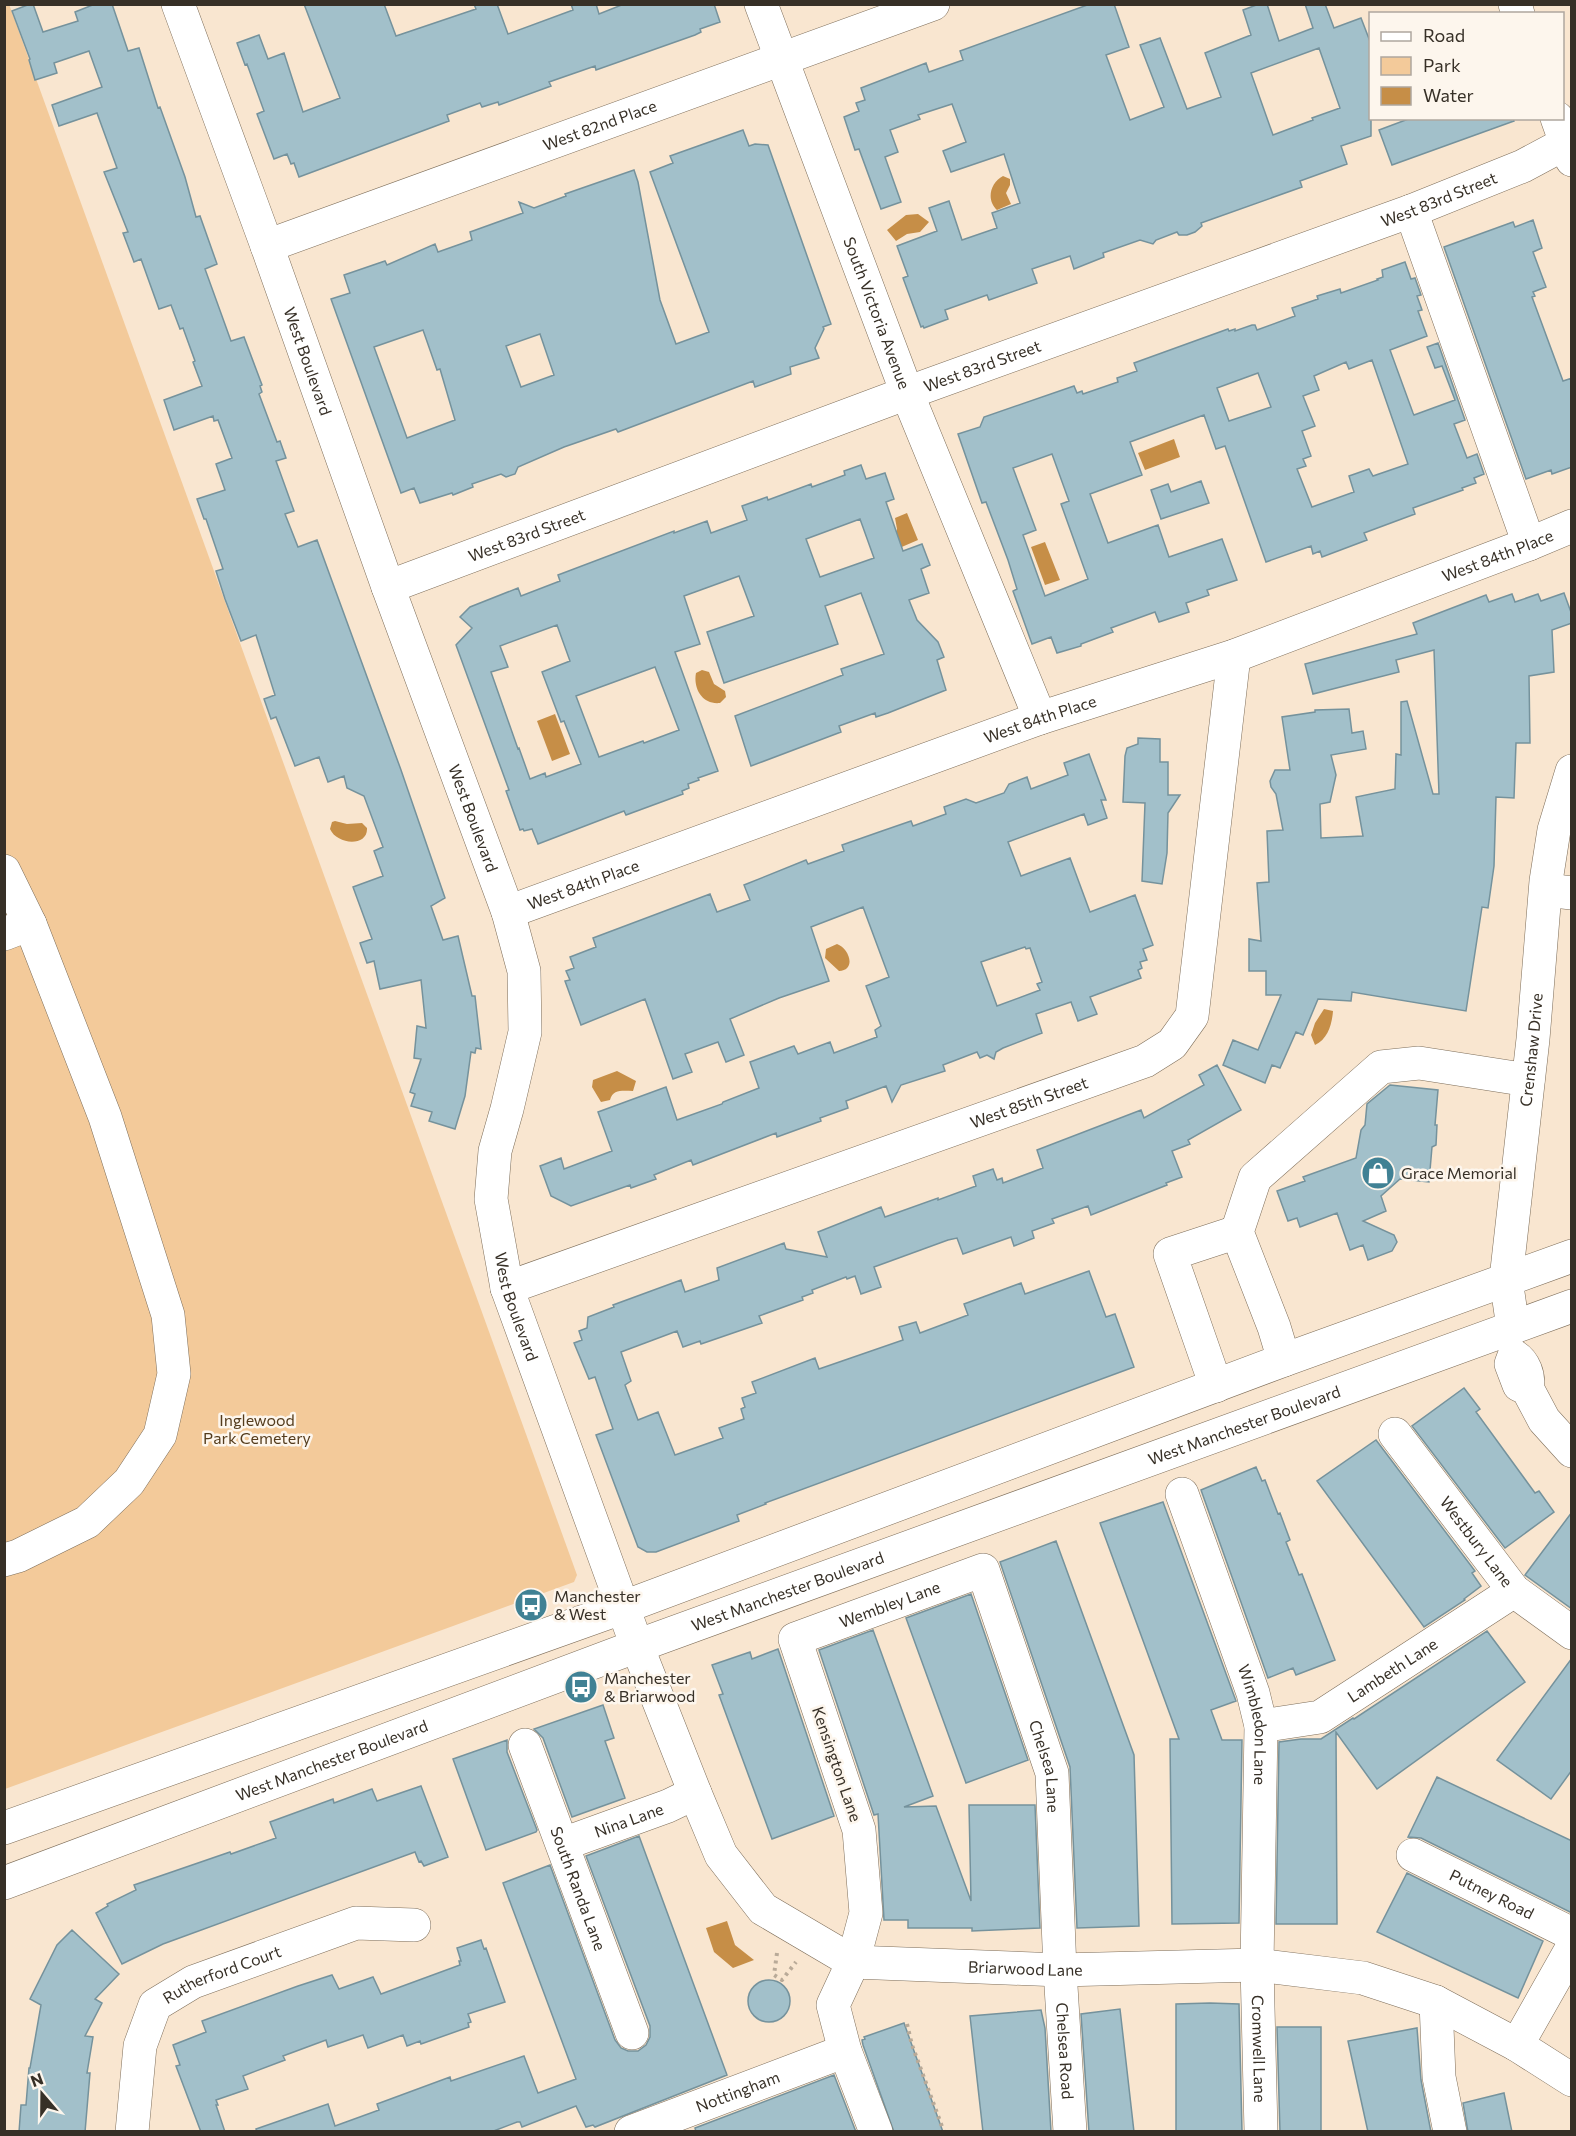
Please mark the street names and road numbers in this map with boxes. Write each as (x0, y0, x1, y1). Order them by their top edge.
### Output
street label: West 82nd Place (540, 95, 659, 154)
street label: West 83rd Street (1378, 167, 1500, 230)
street label: South Victoria Avenue (840, 234, 915, 392)
street label: West Boulevard (280, 304, 336, 418)
street label: West 83rd Street (921, 335, 1044, 395)
street label: West 83rd Street (465, 504, 588, 565)
street label: West 84th Place (1439, 525, 1556, 585)
street label: West 84th Place (981, 691, 1098, 747)
street label: West Boulevard (445, 761, 502, 874)
street label: West 84th Place (525, 855, 641, 913)
street label: Crenshaw Drive (1515, 992, 1546, 1108)
street label: West 85th Street (967, 1072, 1091, 1131)
street label: West Boulevard (492, 1250, 543, 1364)
street label: West Manchester Boulevard (1145, 1381, 1343, 1468)
street label: Westbury Lane (1437, 1492, 1517, 1590)
street label: West Manchester Boulevard (688, 1547, 886, 1635)
street label: Wembley Lane (837, 1577, 943, 1631)
street label: Lambeth Lane (1344, 1633, 1441, 1706)
street label: Wimbledon Lane (1235, 1662, 1271, 1785)
street label: Kensington Lane (809, 1704, 866, 1824)
street label: West Manchester Boulevard (233, 1715, 430, 1804)
street label: Chelsea Lane (1026, 1717, 1064, 1813)
street label: Nina Lane (592, 1799, 666, 1841)
street label: South Randa Lane (547, 1824, 610, 1953)
street label: Putney Road (1447, 1865, 1537, 1923)
street label: Rutherford Court (159, 1941, 284, 2007)
street label: Briarwood Lane (968, 1956, 1083, 1979)
street label: Cromwell Lane (1249, 1995, 1270, 2103)
street label: Chelsea Road (1053, 2002, 1078, 2100)
street label: Nottingham (693, 2067, 782, 2116)

